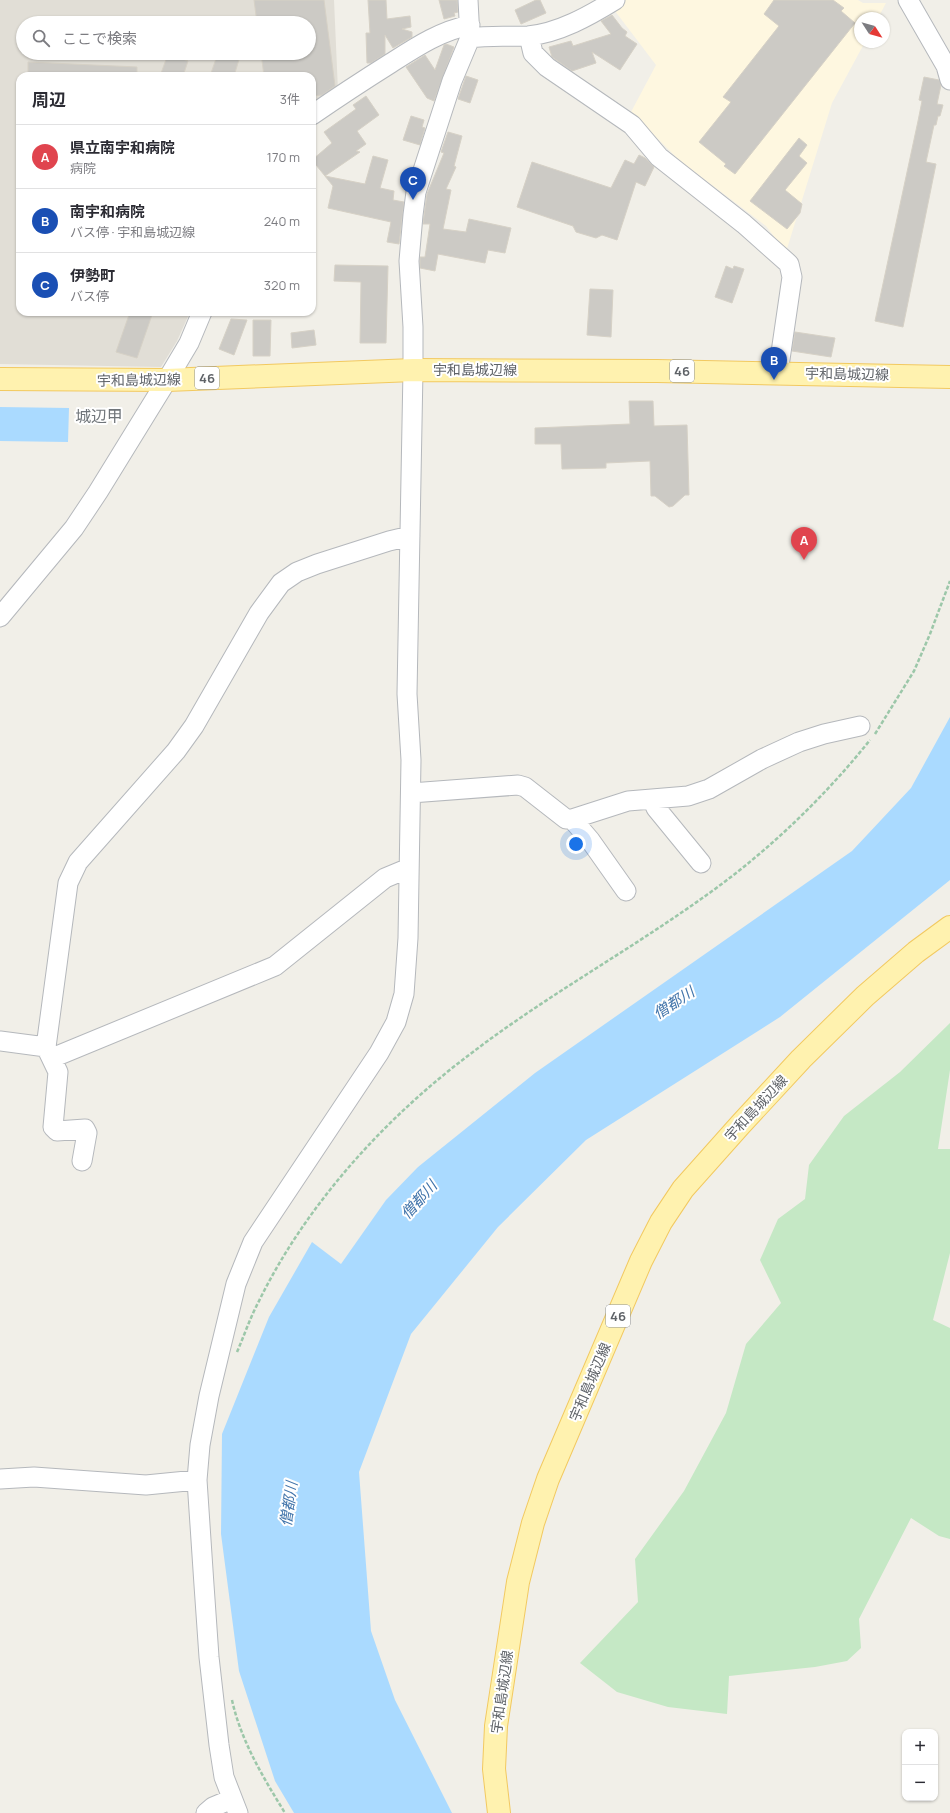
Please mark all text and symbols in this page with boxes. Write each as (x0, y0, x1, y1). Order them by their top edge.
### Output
north arrow (854, 12, 890, 48)
search box (16, 16, 316, 60)
icon: search (30, 27, 52, 49)
text: ここで検索 (62, 28, 137, 49)
text: 周辺 (32, 88, 66, 111)
text: 3件 (280, 90, 300, 108)
text: 県立南宇和病院 (70, 137, 175, 158)
text: A (41, 148, 49, 166)
text: 170 m (267, 148, 300, 166)
text: 病院 (70, 159, 96, 177)
pin: C (400, 167, 426, 200)
text: 南宇和病院 (70, 201, 145, 222)
text: B (41, 212, 49, 230)
text: 240 m (264, 212, 300, 230)
text: バス停 · 宇和島城辺線 (70, 223, 195, 241)
text: 伊勢町 (70, 265, 115, 286)
text: C (40, 276, 50, 294)
text: 320 m (264, 276, 300, 294)
text: バス停 (70, 287, 109, 305)
pin: B (761, 347, 787, 380)
street label: 宇和島城辺線 (433, 360, 517, 379)
road number: 46 (670, 360, 694, 382)
street label: 宇和島城辺線 (805, 363, 889, 384)
road number: 46 (195, 367, 219, 389)
street label: 宇和島城辺線 (97, 369, 181, 390)
district label: 城辺甲 (75, 405, 123, 427)
pin: A (791, 527, 817, 560)
your location (566, 834, 586, 854)
water label: 僧都川 (649, 980, 700, 1024)
street label: 宇和島城辺線 (720, 1070, 791, 1145)
water label: 僧都川 (396, 1174, 443, 1223)
road number: 46 (606, 1305, 630, 1327)
street label: 宇和島城辺線 (564, 1339, 615, 1424)
water label: 僧都川 (275, 1478, 302, 1528)
street label: 宇和島城辺線 (486, 1649, 517, 1735)
map controls (902, 1729, 938, 1801)
button: + (902, 1729, 938, 1765)
button: − (902, 1765, 938, 1801)

